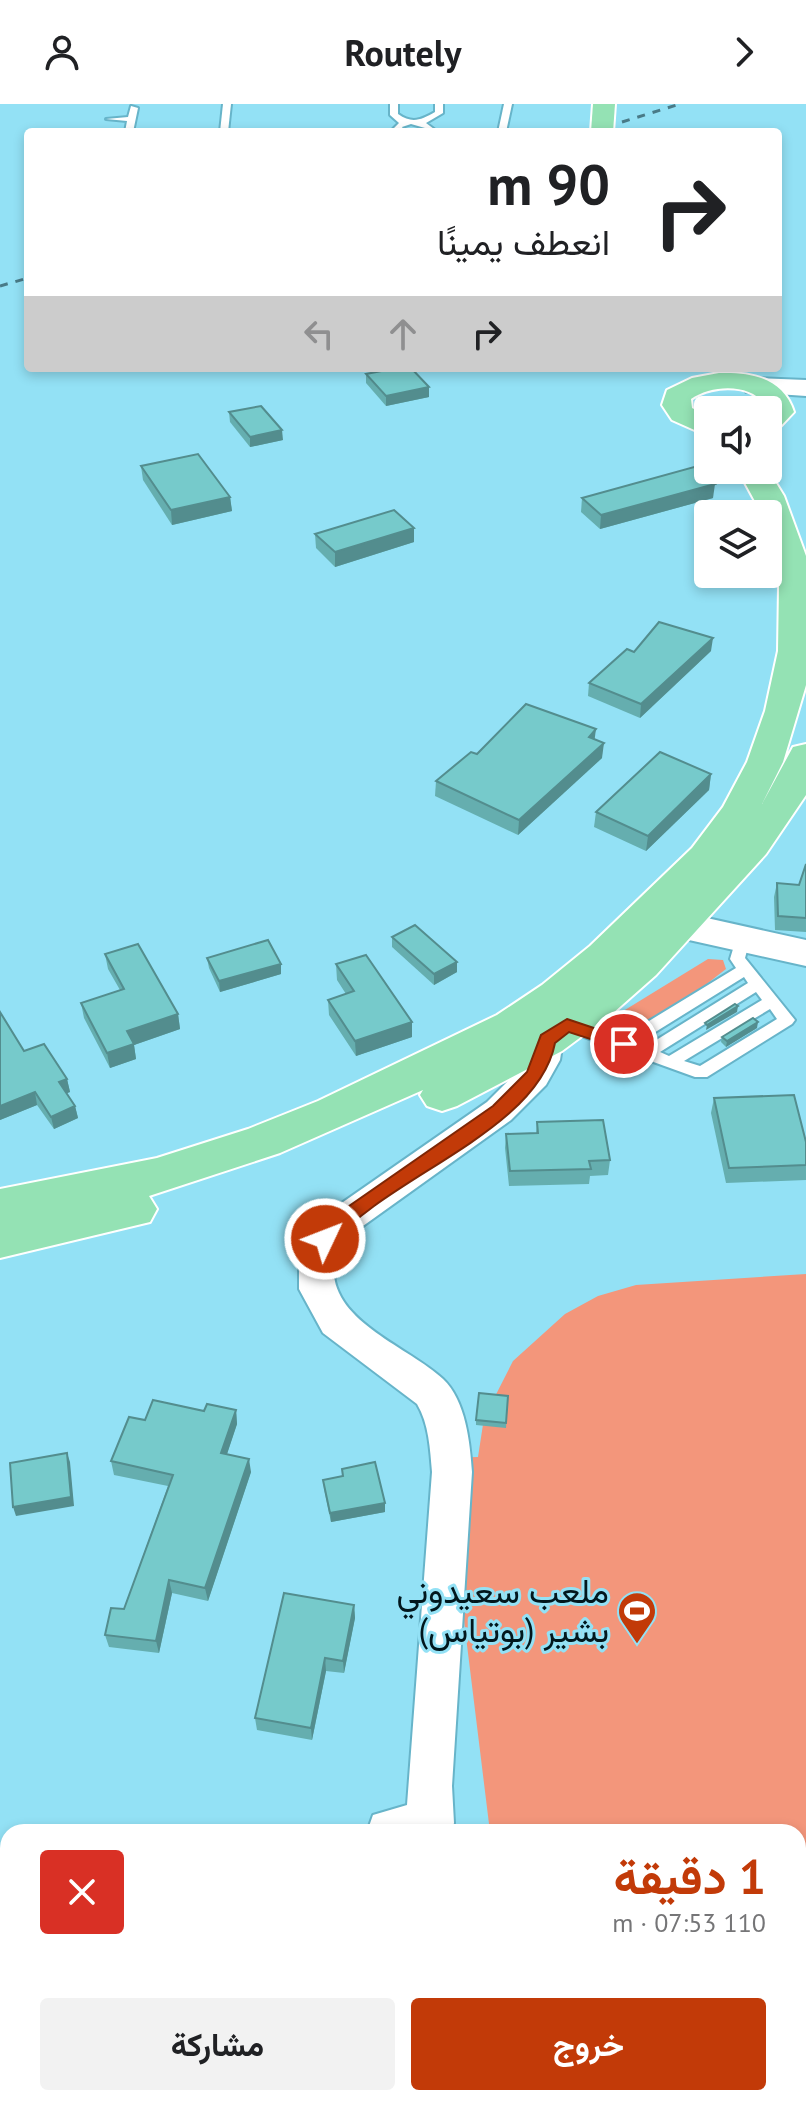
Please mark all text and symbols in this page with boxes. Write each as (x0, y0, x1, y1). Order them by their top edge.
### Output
text: Routely (344, 29, 462, 76)
icon: person (40, 30, 84, 74)
icon: forward (722, 30, 766, 74)
text: 90 m (487, 148, 610, 220)
icon: right (638, 160, 742, 264)
text: انعطف يمينًا (437, 218, 610, 265)
icon: left (297, 312, 341, 356)
icon: ahead (381, 312, 425, 356)
icon: right (465, 312, 509, 356)
map controls (694, 396, 782, 588)
button: sound (694, 396, 782, 484)
button: layers (694, 500, 782, 588)
pin (590, 1010, 658, 1078)
icon: arrive (602, 1022, 646, 1066)
position arrow (283, 1197, 367, 1281)
place label: ملعب سعيدوني بشير (بوتياس) (396, 1568, 609, 1651)
sports icon: ملعب سعيدوني بشير (بوتياس) (616, 1590, 658, 1645)
text: 1 دقيقة (613, 1845, 766, 1907)
button: close (40, 1850, 124, 1934)
text: 110 m · 07:53 (612, 1906, 766, 1939)
button: مشاركة (40, 1998, 395, 2090)
button: خروج (411, 1998, 766, 2090)

